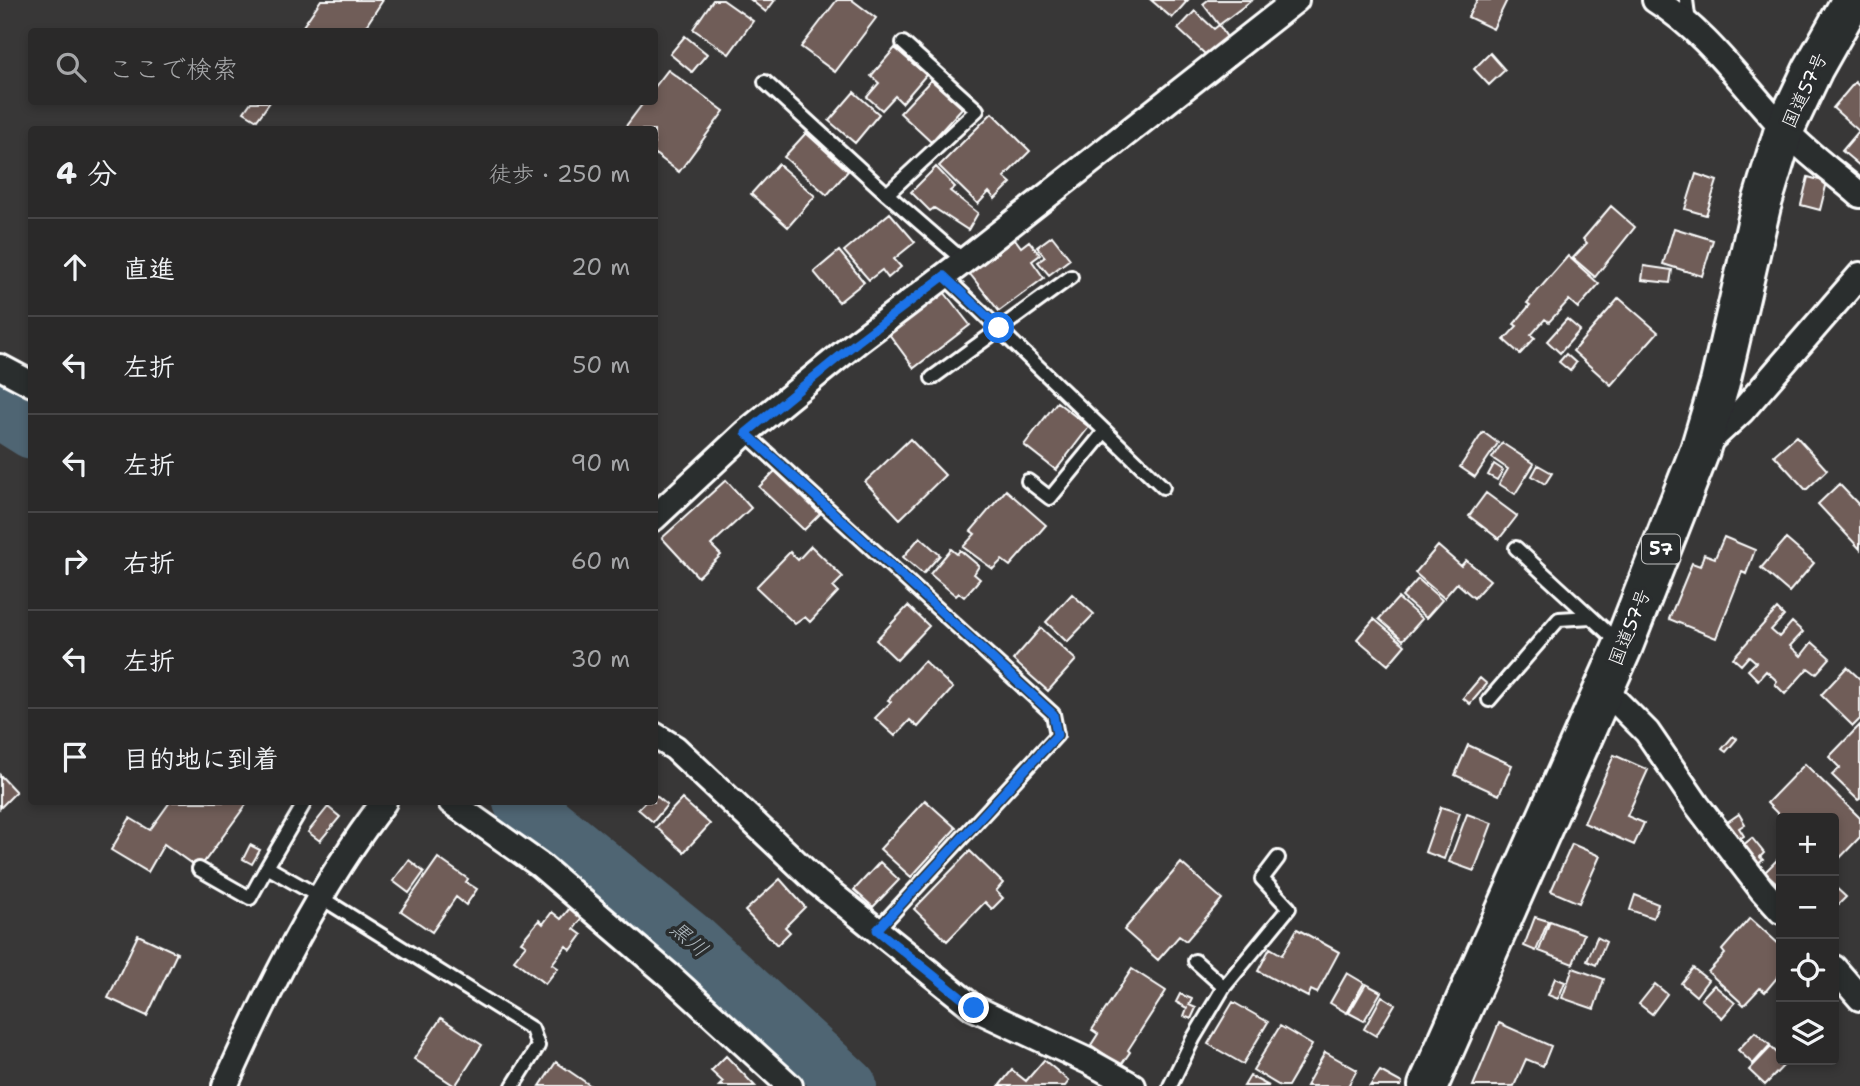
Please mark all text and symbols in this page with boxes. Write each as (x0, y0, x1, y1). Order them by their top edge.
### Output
search box (28, 28, 658, 105)
icon: search (52, 48, 90, 86)
street label: 国道57号 (1776, 48, 1833, 132)
text: ここで検索 (108, 51, 238, 86)
text: 4 分 (56, 153, 117, 194)
text: 徒歩 · 250 m (489, 159, 630, 189)
icon: ahead (56, 248, 94, 286)
text: 直進 (123, 251, 175, 286)
text: 20 m (571, 252, 630, 282)
route start (983, 312, 1014, 343)
icon: left (56, 346, 94, 384)
text: 左折 (123, 349, 175, 384)
text: 50 m (572, 350, 630, 380)
icon: left (56, 444, 94, 482)
text: 左折 (123, 447, 175, 482)
text: 90 m (570, 448, 630, 478)
road number: 57 (1642, 534, 1680, 564)
icon: right (56, 542, 94, 580)
text: 右折 (123, 545, 175, 580)
text: 60 m (571, 546, 630, 576)
street label: 国道57号 (1603, 585, 1656, 669)
icon: left (56, 640, 94, 678)
text: 左折 (123, 643, 175, 678)
text: 30 m (571, 644, 630, 674)
icon: arrive (56, 738, 94, 776)
text: 目的地に到着 (123, 741, 279, 776)
map controls (1776, 813, 1839, 1065)
button: + (1776, 813, 1839, 876)
button: − (1776, 876, 1839, 939)
water label: 黒川 (664, 915, 714, 963)
button: locate (1776, 939, 1839, 1002)
route end (958, 992, 989, 1023)
button: layers (1776, 1002, 1839, 1065)

